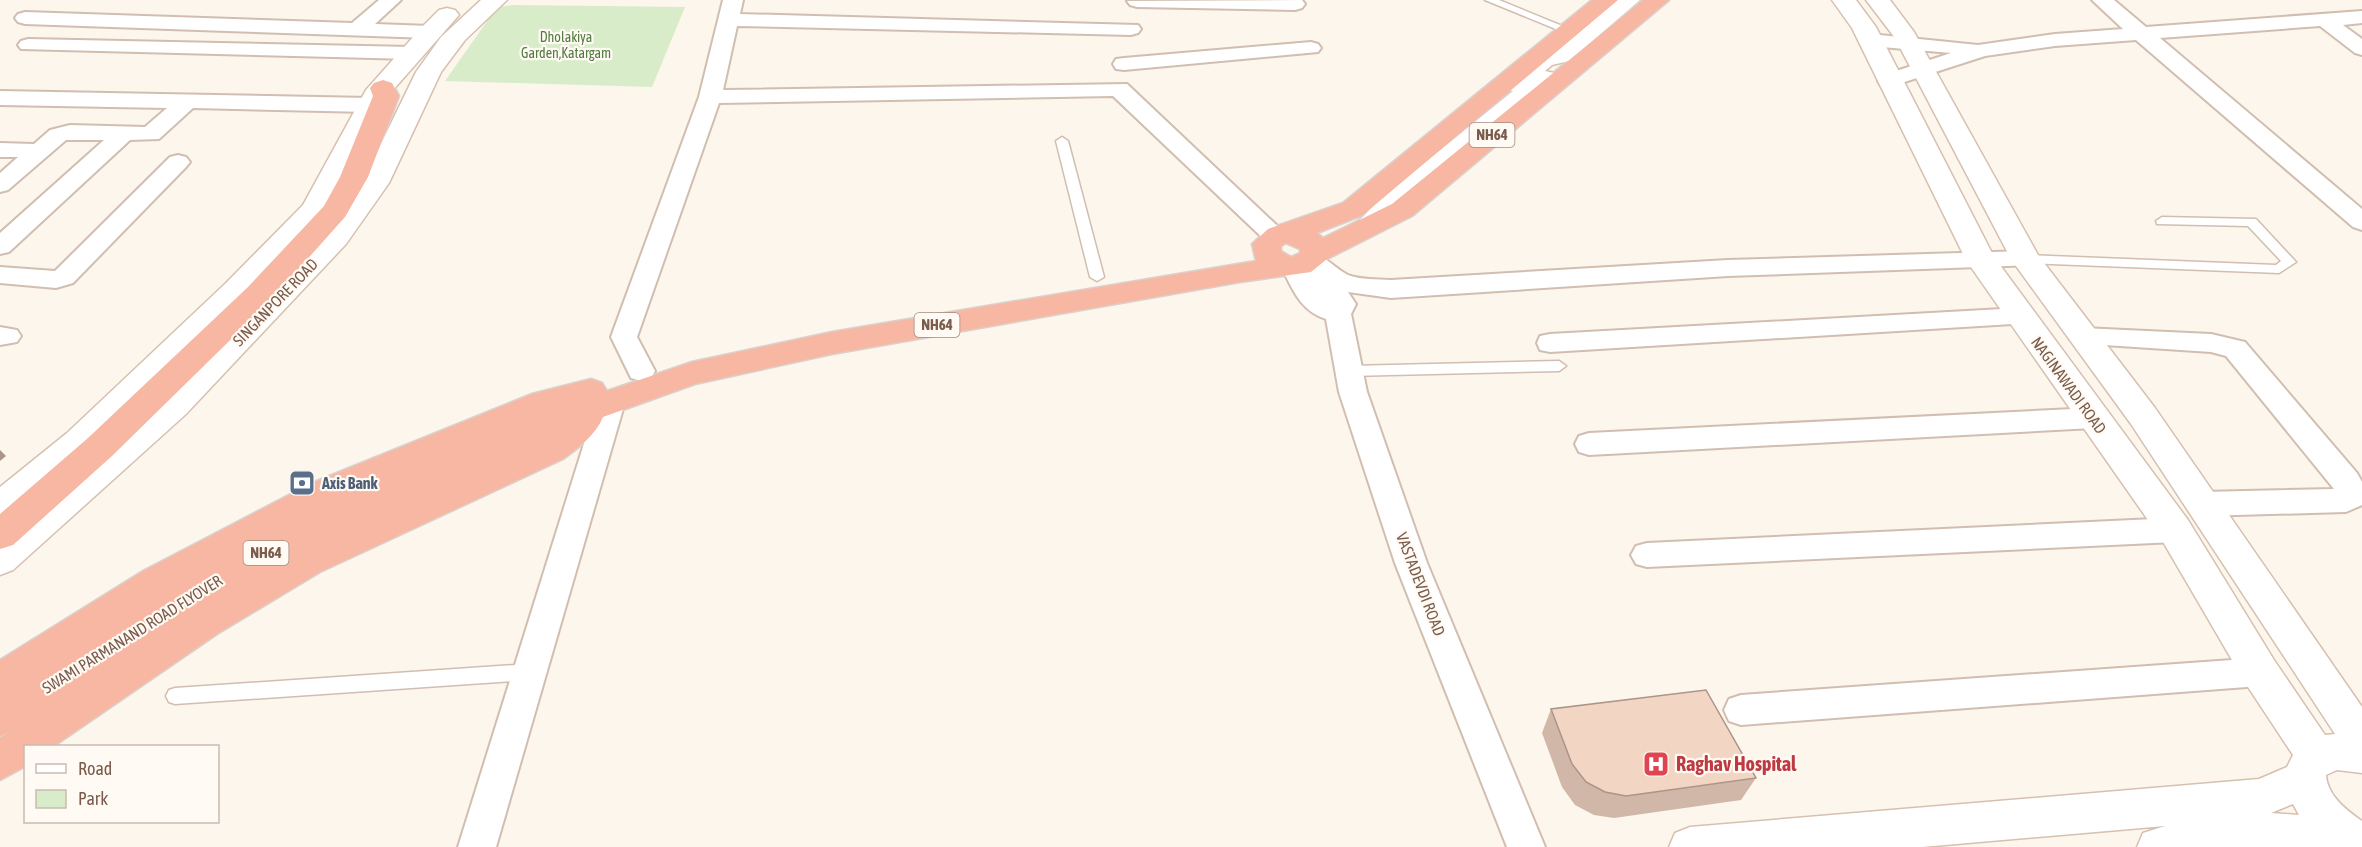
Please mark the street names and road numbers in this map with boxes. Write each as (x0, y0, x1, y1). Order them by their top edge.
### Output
road number: NH64 (1470, 123, 1514, 147)
street label: SINGANPORE ROAD (229, 255, 321, 349)
road number: NH64 (914, 313, 960, 337)
street label: NAGINAWADI ROAD (2028, 333, 2110, 437)
street label: VASTADEVDI ROAD (1393, 530, 1449, 638)
road number: NH64 (244, 541, 288, 565)
street label: SWAMI PARMANAND ROAD FLYOVER (39, 571, 225, 697)

